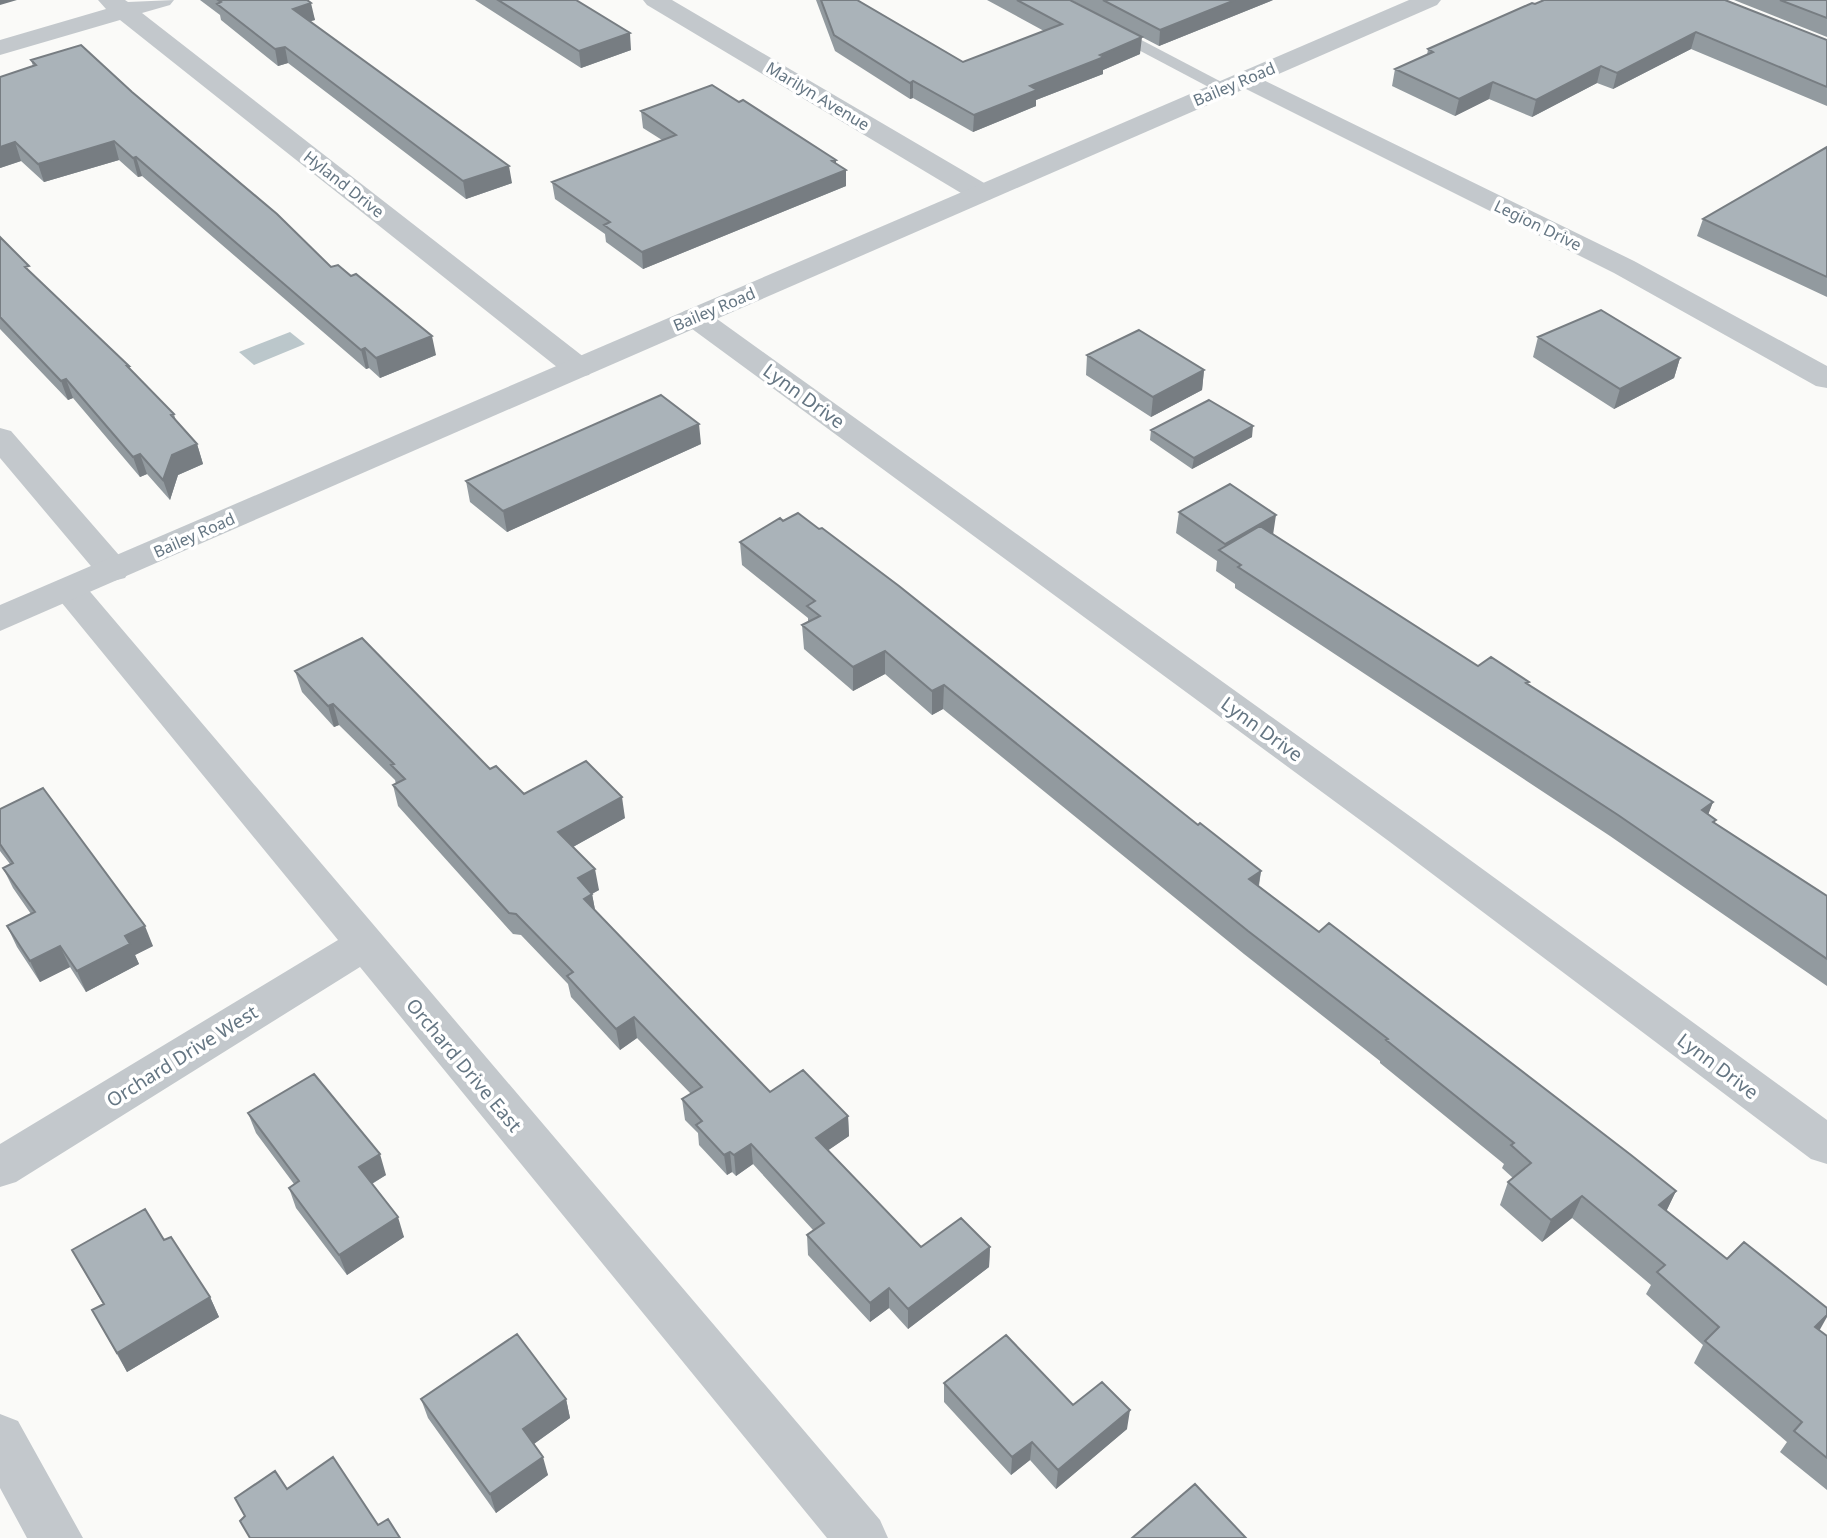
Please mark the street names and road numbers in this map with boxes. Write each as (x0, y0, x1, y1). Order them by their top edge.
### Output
street label: Marilyn Avenue (762, 57, 874, 135)
street label: Bailey Road (1190, 57, 1278, 111)
street label: Hyland Drive (299, 146, 389, 222)
street label: Legion Drive (1491, 194, 1585, 256)
street label: Bailey Road (670, 282, 758, 336)
street label: Lynn Drive (758, 358, 850, 434)
street label: Bailey Road (150, 507, 238, 563)
street label: Lynn Drive (1216, 691, 1308, 767)
street label: Orchard Drive East (400, 993, 528, 1137)
street label: Orchard Drive West (101, 999, 263, 1113)
street label: Lynn Drive (1672, 1027, 1764, 1105)

